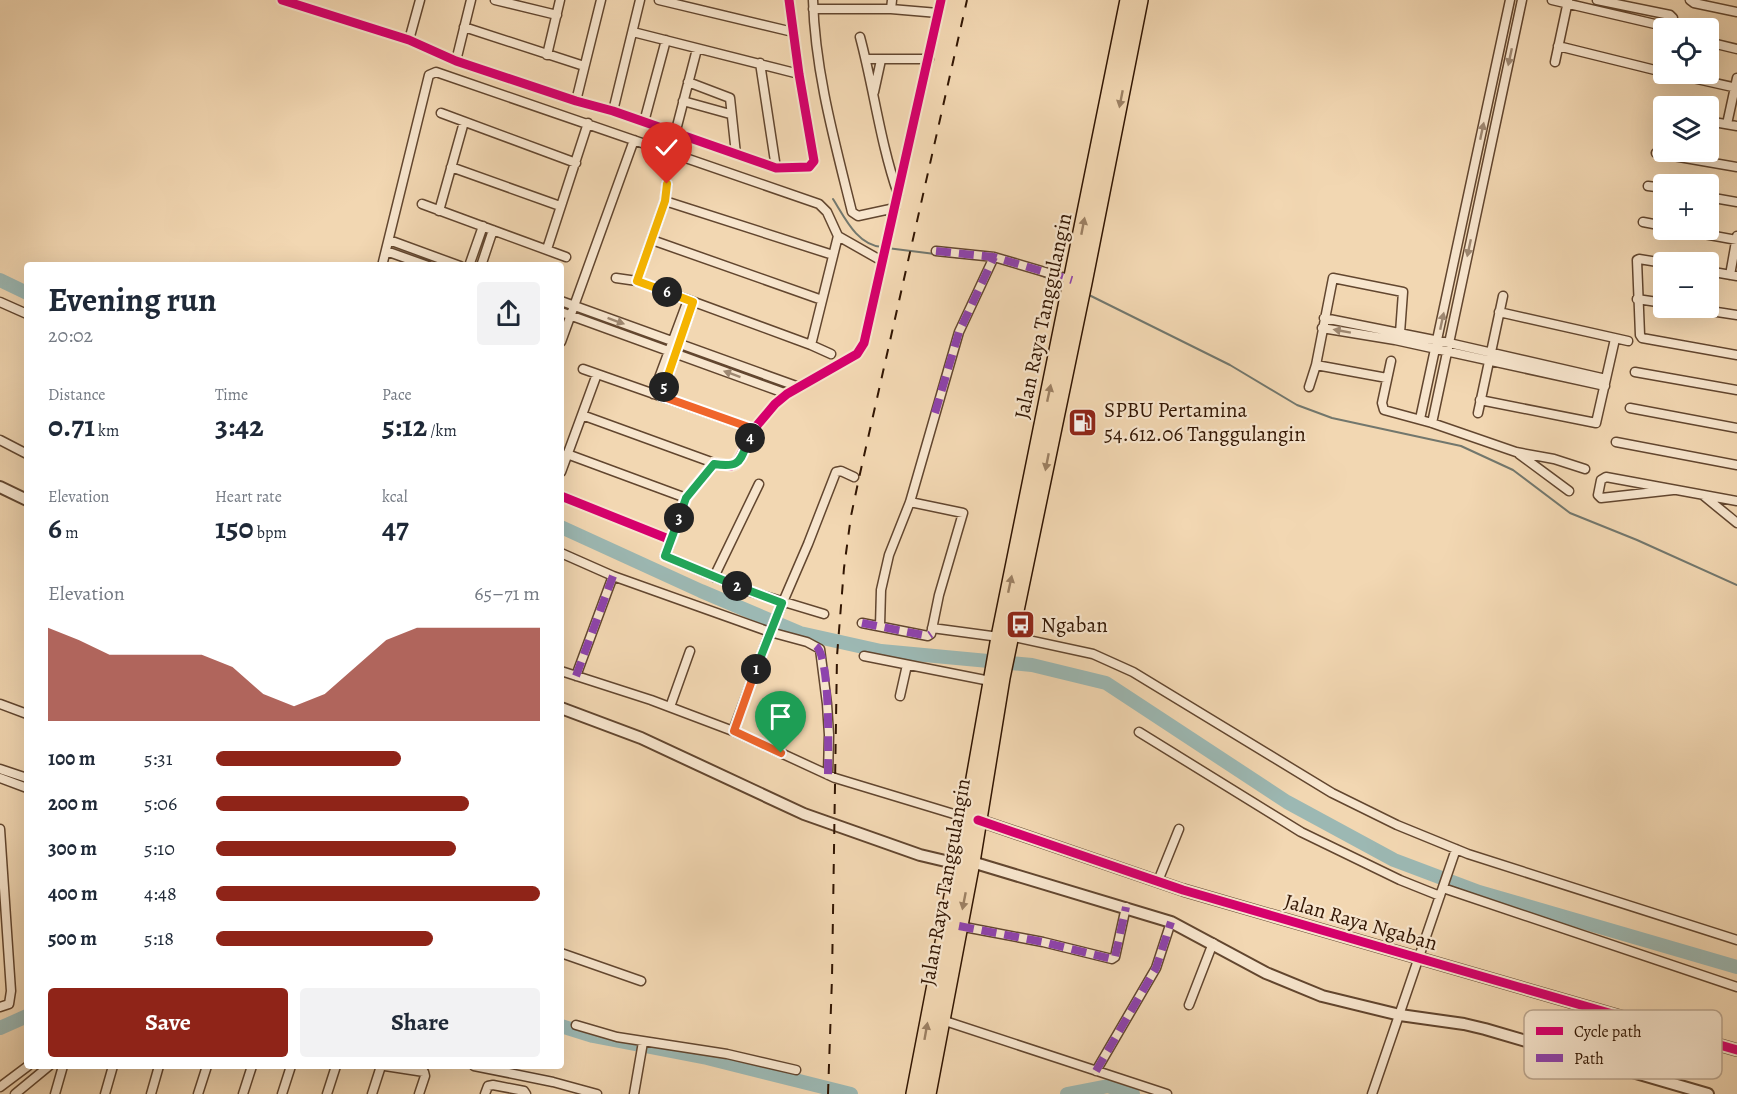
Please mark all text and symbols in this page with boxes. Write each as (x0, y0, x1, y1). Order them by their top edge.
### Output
map controls (1653, 18, 1719, 318)
button: locate (1653, 18, 1719, 84)
one-way arrow (1505, 48, 1514, 67)
one-way arrow (1116, 89, 1125, 108)
button: layers (1653, 96, 1719, 162)
one-way arrow (1478, 121, 1488, 140)
pin (641, 122, 692, 184)
icon: check (650, 131, 683, 164)
button: + (1653, 174, 1719, 240)
street label: Jalan Raya Tanggulangin (1007, 210, 1079, 422)
one-way arrow (1079, 216, 1088, 235)
one-way arrow (1464, 239, 1474, 257)
button: − (1653, 252, 1719, 318)
text: Evening run (48, 277, 217, 322)
pin: 6 (652, 277, 682, 307)
text: 6 (663, 281, 671, 303)
button: share (477, 282, 540, 345)
one-way arrow (1437, 312, 1447, 330)
one-way arrow (607, 316, 625, 326)
text: 20:02 (48, 322, 93, 349)
one-way arrow (1332, 326, 1351, 335)
one-way arrow (723, 368, 741, 378)
pin: 5 (649, 372, 679, 402)
text: 5 (661, 376, 667, 398)
one-way arrow (1044, 383, 1054, 402)
text: Distance (48, 384, 105, 406)
text: Time (215, 384, 248, 406)
text: Pace (382, 384, 412, 406)
place label: SPBU Pertamina 54.612.06 Tanggulangin (1104, 396, 1306, 448)
text: 0.71 (48, 406, 95, 446)
text: 3:42 (215, 406, 264, 446)
text: 5:12 (382, 406, 427, 446)
fuel station icon: SPBU Pertamina 54.612.06 Tanggulangin (1067, 406, 1099, 438)
text: km (95, 420, 119, 442)
text: /km (427, 420, 457, 442)
pin: 4 (735, 423, 765, 453)
text: 4 (746, 427, 754, 449)
one-way arrow (1042, 453, 1051, 472)
text: Elevation (48, 486, 109, 508)
text: Heart rate (215, 486, 282, 508)
text: kcal (382, 486, 408, 508)
pin: 3 (664, 503, 694, 533)
text: 3 (676, 507, 682, 529)
text: 6 (48, 508, 62, 548)
text: 150 (215, 508, 254, 548)
text: 47 (382, 508, 409, 548)
text: m (62, 522, 79, 544)
text: bpm (254, 522, 287, 544)
pin: 2 (722, 571, 752, 601)
one-way arrow (1005, 574, 1015, 593)
text: 2 (733, 575, 741, 597)
text: Elevation (48, 580, 125, 607)
text: 65–71 m (474, 580, 540, 607)
bus stop icon: Ngaban (1004, 609, 1036, 641)
place label: Ngaban (1041, 611, 1108, 639)
pin: 1 (741, 654, 771, 684)
text: 1 (753, 658, 759, 680)
pin (755, 691, 806, 753)
icon: arrive (764, 700, 797, 733)
text: 100 m (48, 745, 96, 772)
text: 5:31 (144, 745, 173, 772)
street label: Jalan Raya Tanggulangin (913, 776, 977, 988)
text: 200 m (48, 790, 98, 817)
text: 5:06 (144, 790, 177, 817)
text: 300 m (48, 835, 97, 862)
text: 5:10 (144, 835, 175, 862)
text: 400 m (48, 880, 98, 907)
text: 4:48 (144, 880, 177, 907)
street label: Jalan Raya Ngaban (1281, 887, 1441, 957)
one-way arrow (959, 892, 968, 911)
text: 500 m (48, 925, 97, 952)
text: 5:18 (144, 925, 174, 952)
button: Save (48, 988, 288, 1057)
button: Share (300, 988, 540, 1057)
legend (1524, 1010, 1722, 1079)
text: Cycle path (1574, 1021, 1642, 1043)
one-way arrow (922, 1022, 931, 1041)
text: Path (1574, 1048, 1604, 1070)

